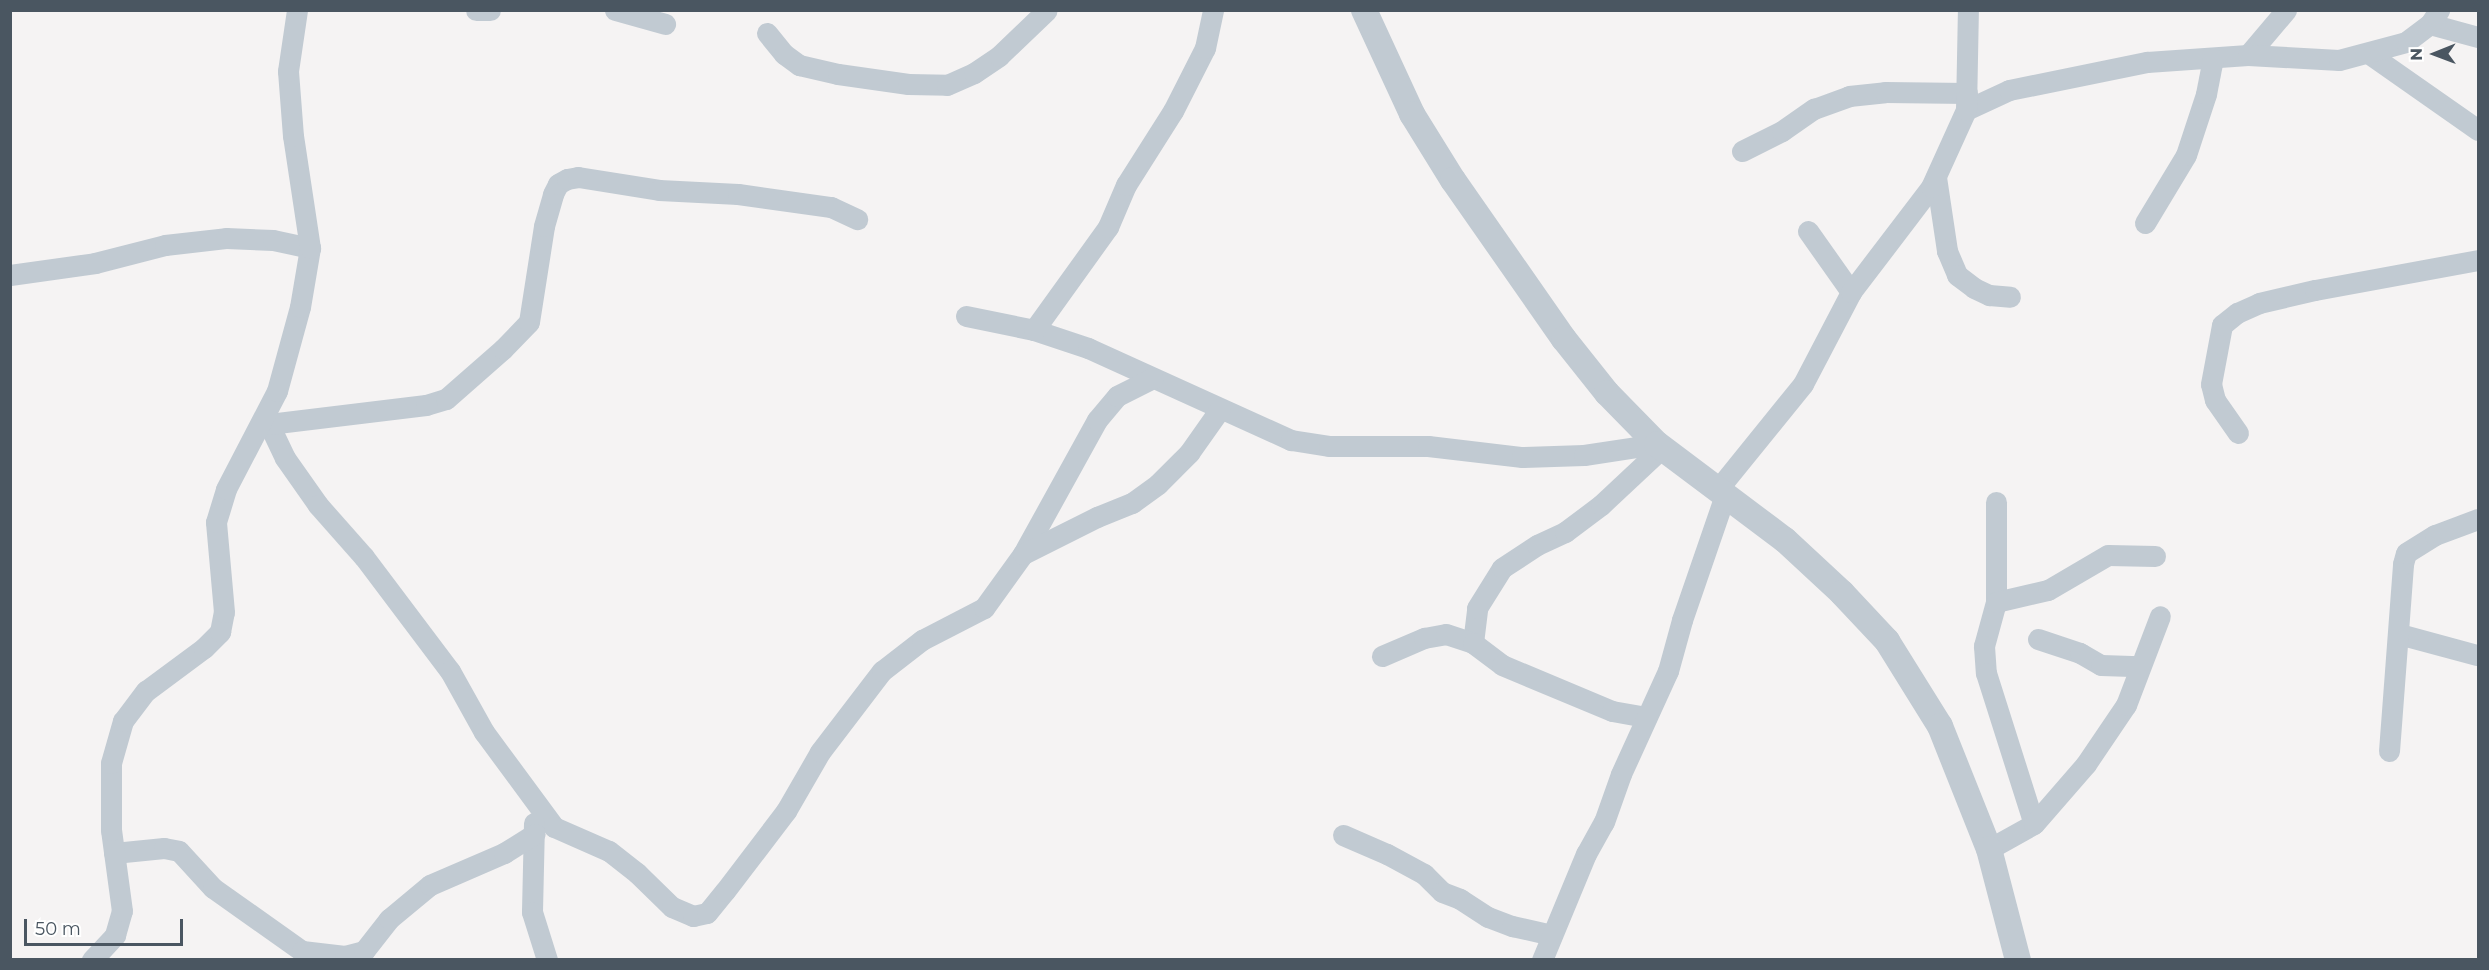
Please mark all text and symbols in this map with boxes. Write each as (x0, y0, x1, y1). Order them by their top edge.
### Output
north arrow (2405, 24, 2465, 84)
text: N (2407, 48, 2426, 61)
scale bar (27, 907, 186, 945)
text: 50 m (35, 918, 81, 940)

